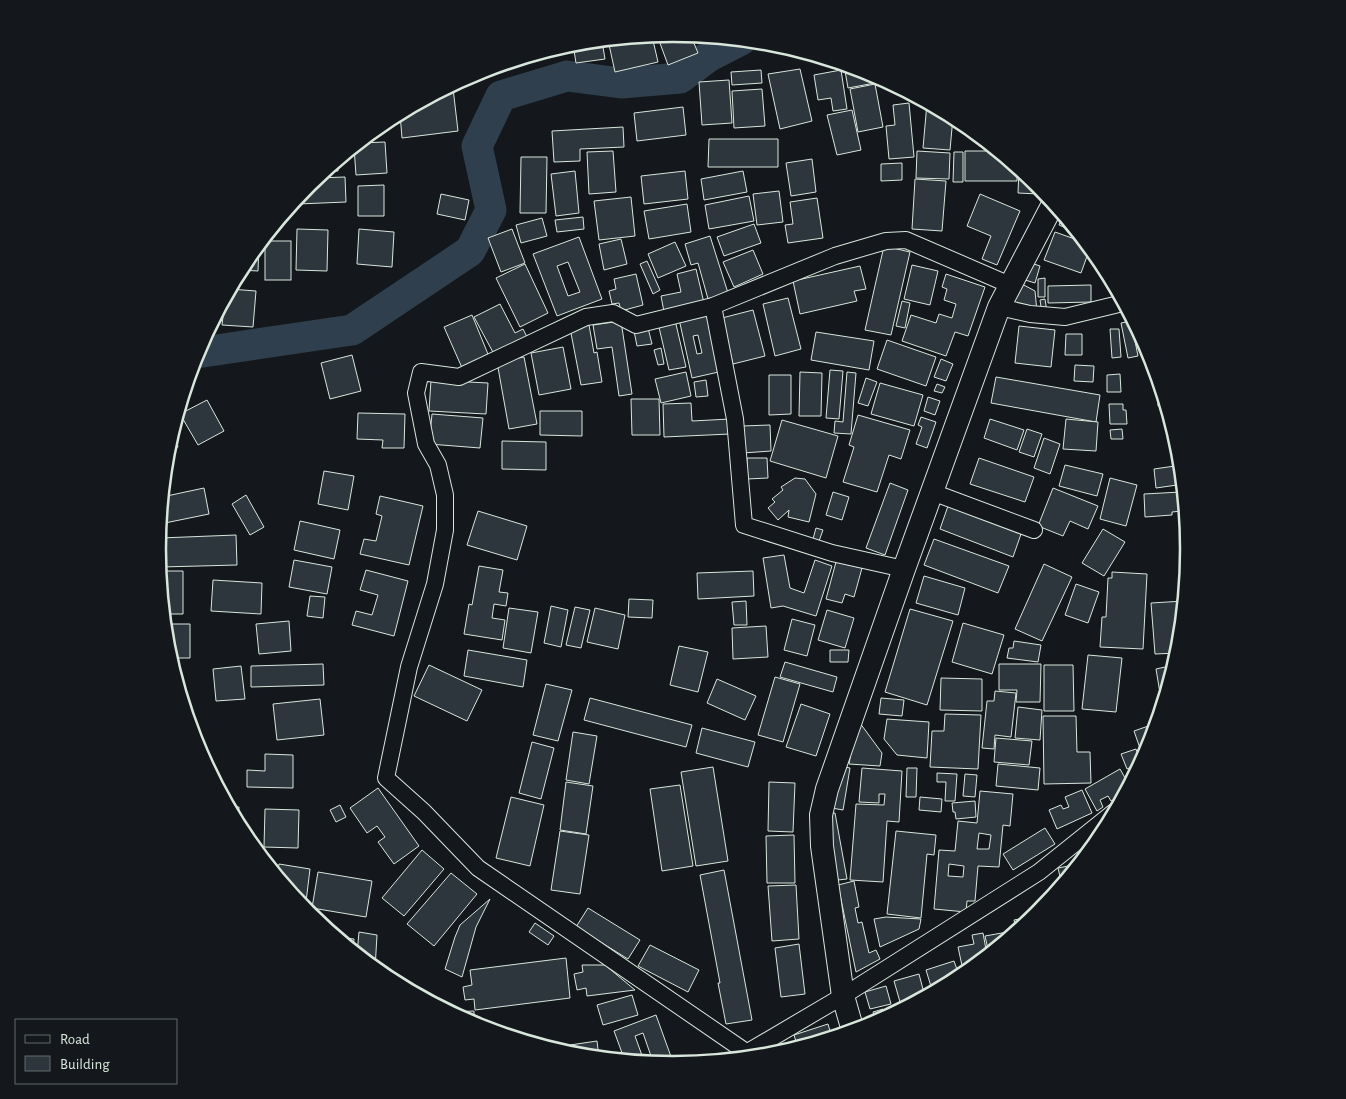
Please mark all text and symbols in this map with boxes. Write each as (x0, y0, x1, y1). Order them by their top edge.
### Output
legend (15, 1019, 178, 1084)
text: Road (60, 1032, 90, 1047)
text: Building (60, 1057, 110, 1072)

